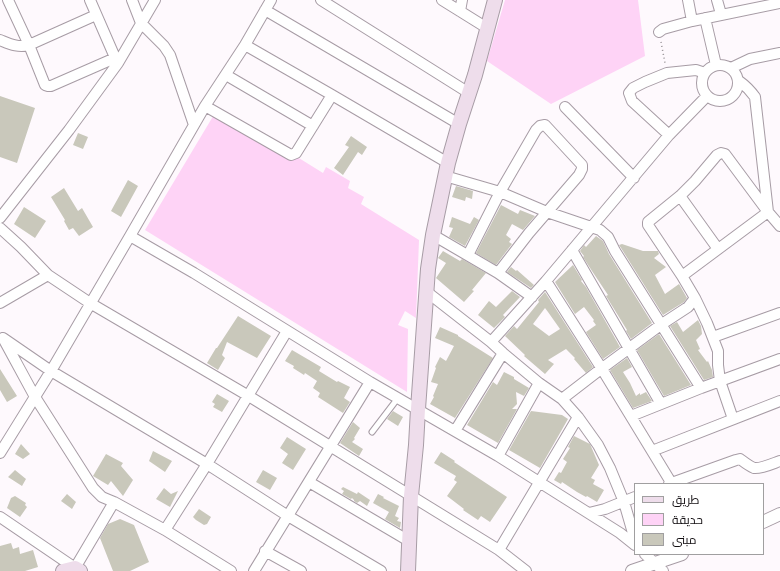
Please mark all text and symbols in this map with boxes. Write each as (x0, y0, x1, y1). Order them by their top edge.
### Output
legend (634, 483, 764, 555)
text: طريق (672, 492, 699, 507)
text: حديقة (672, 512, 703, 527)
text: مبنى (672, 532, 697, 547)

